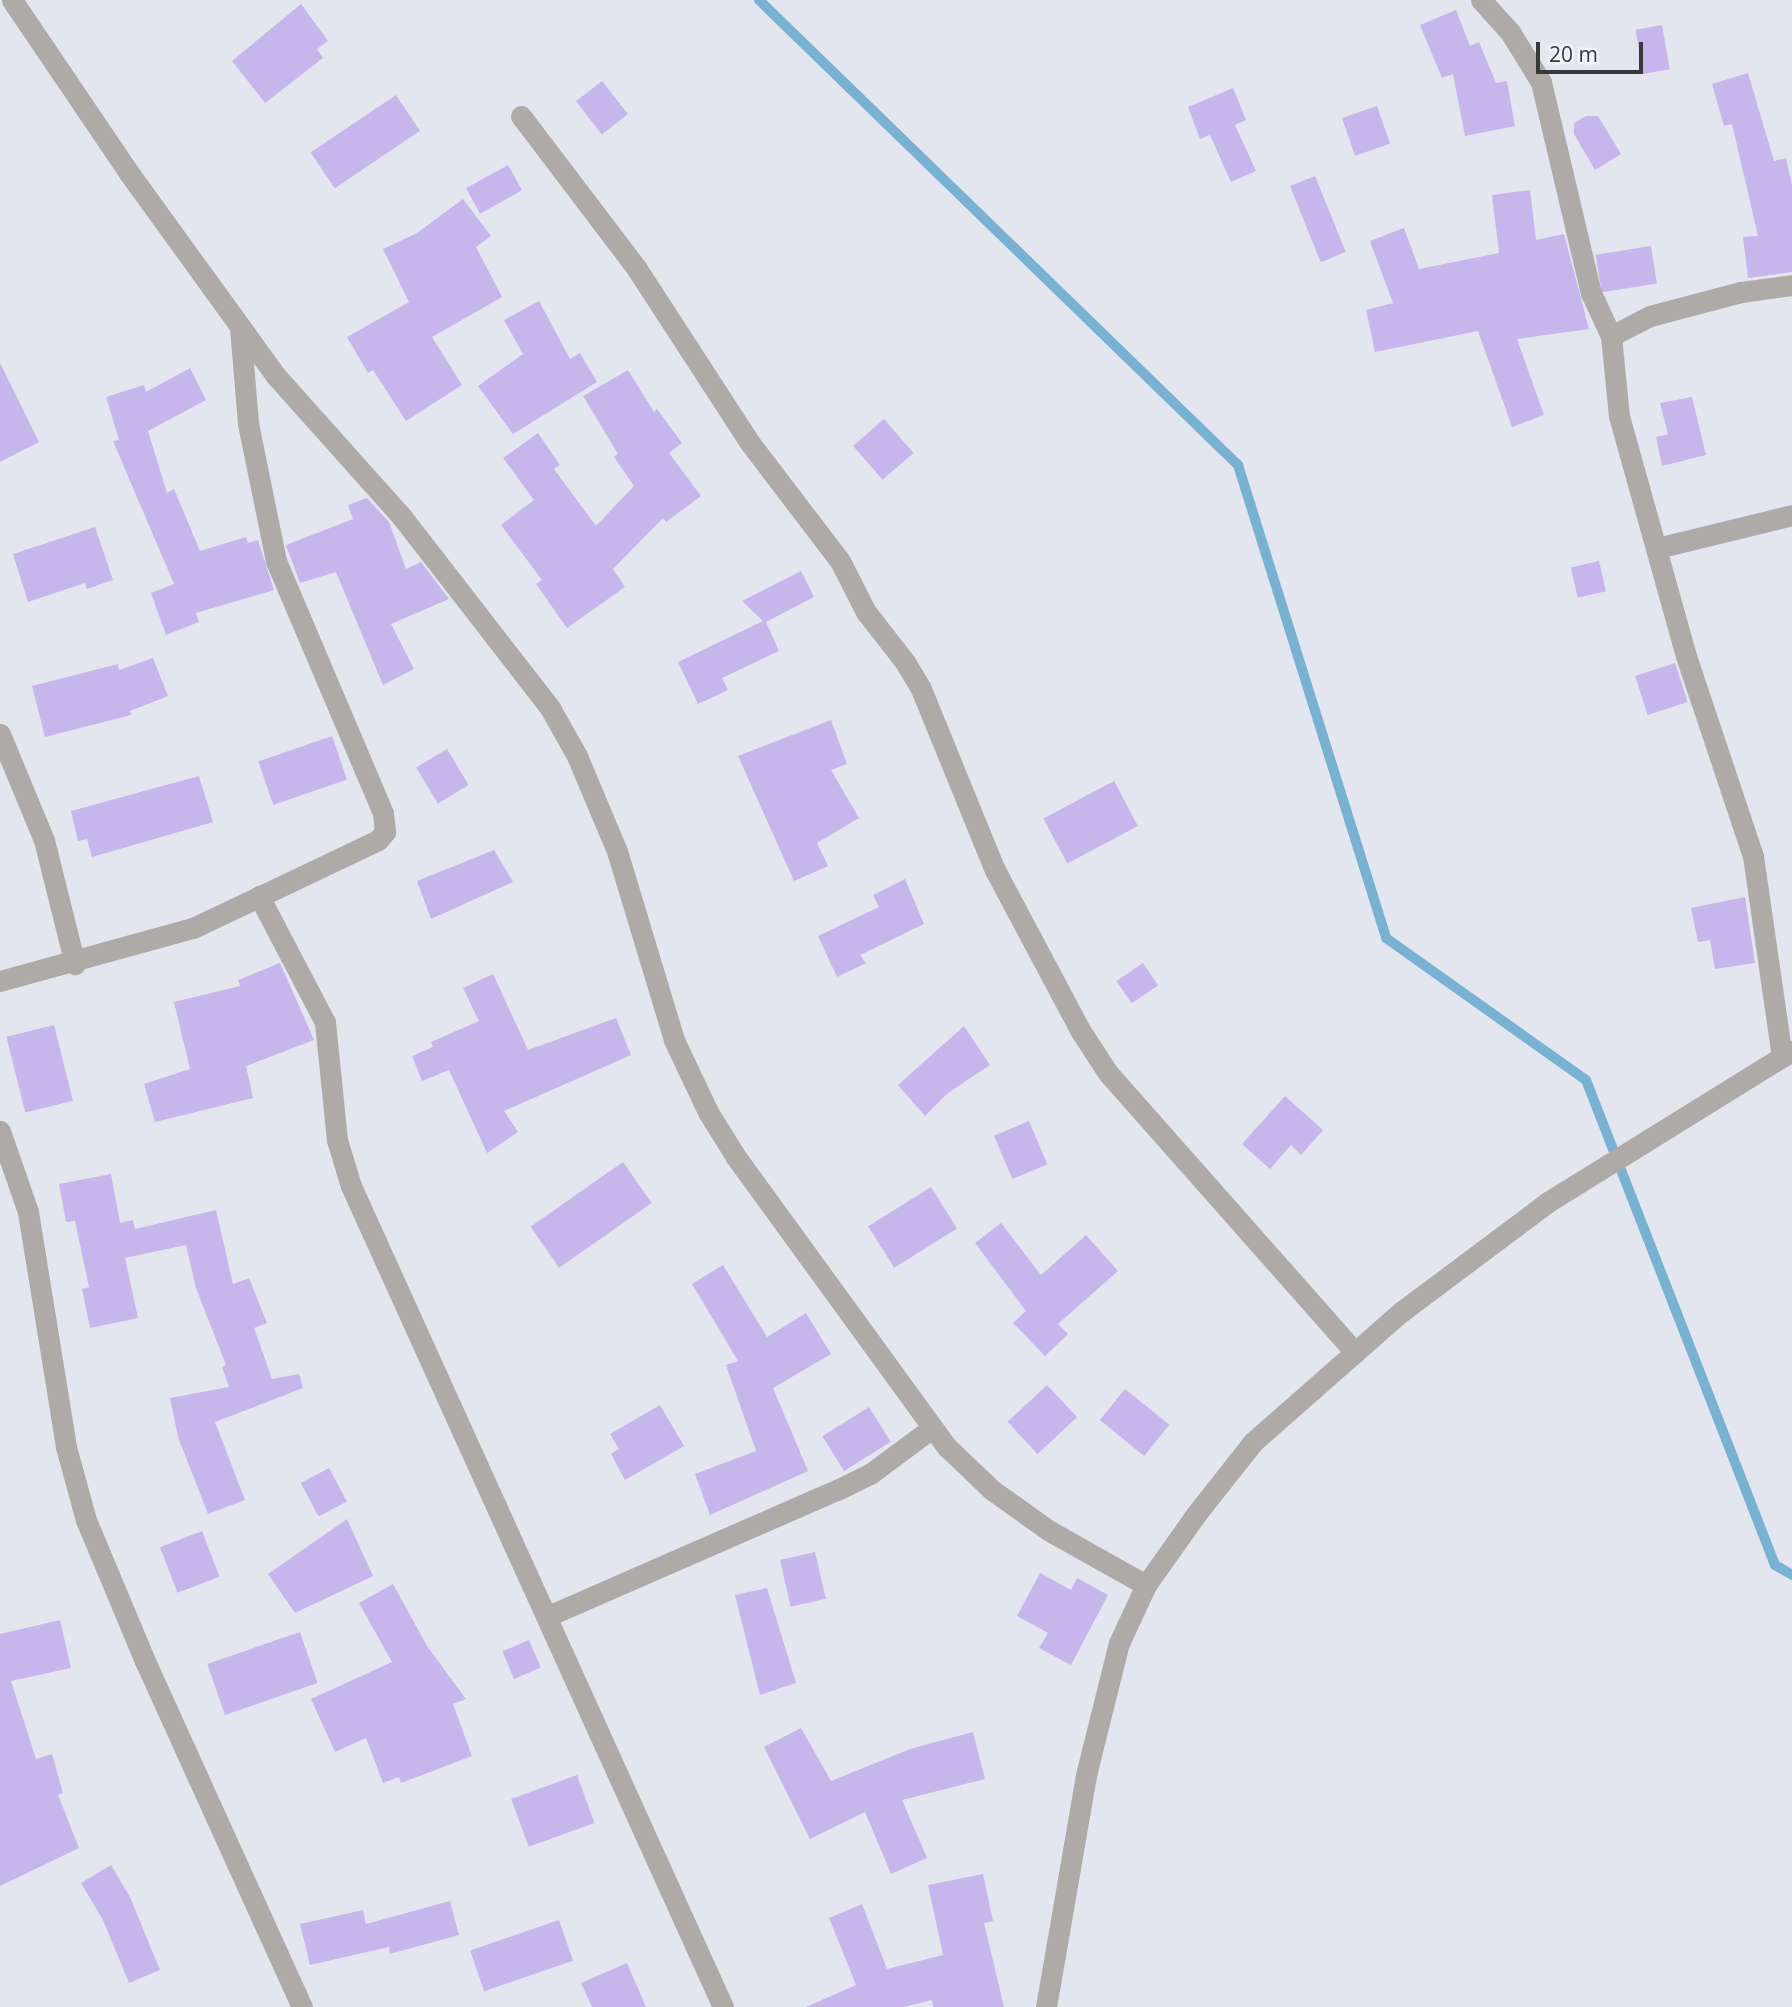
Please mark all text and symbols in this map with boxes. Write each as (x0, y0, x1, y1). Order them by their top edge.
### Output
scale bar (1540, 28, 1647, 72)
text: 20 m (1549, 40, 1598, 68)

